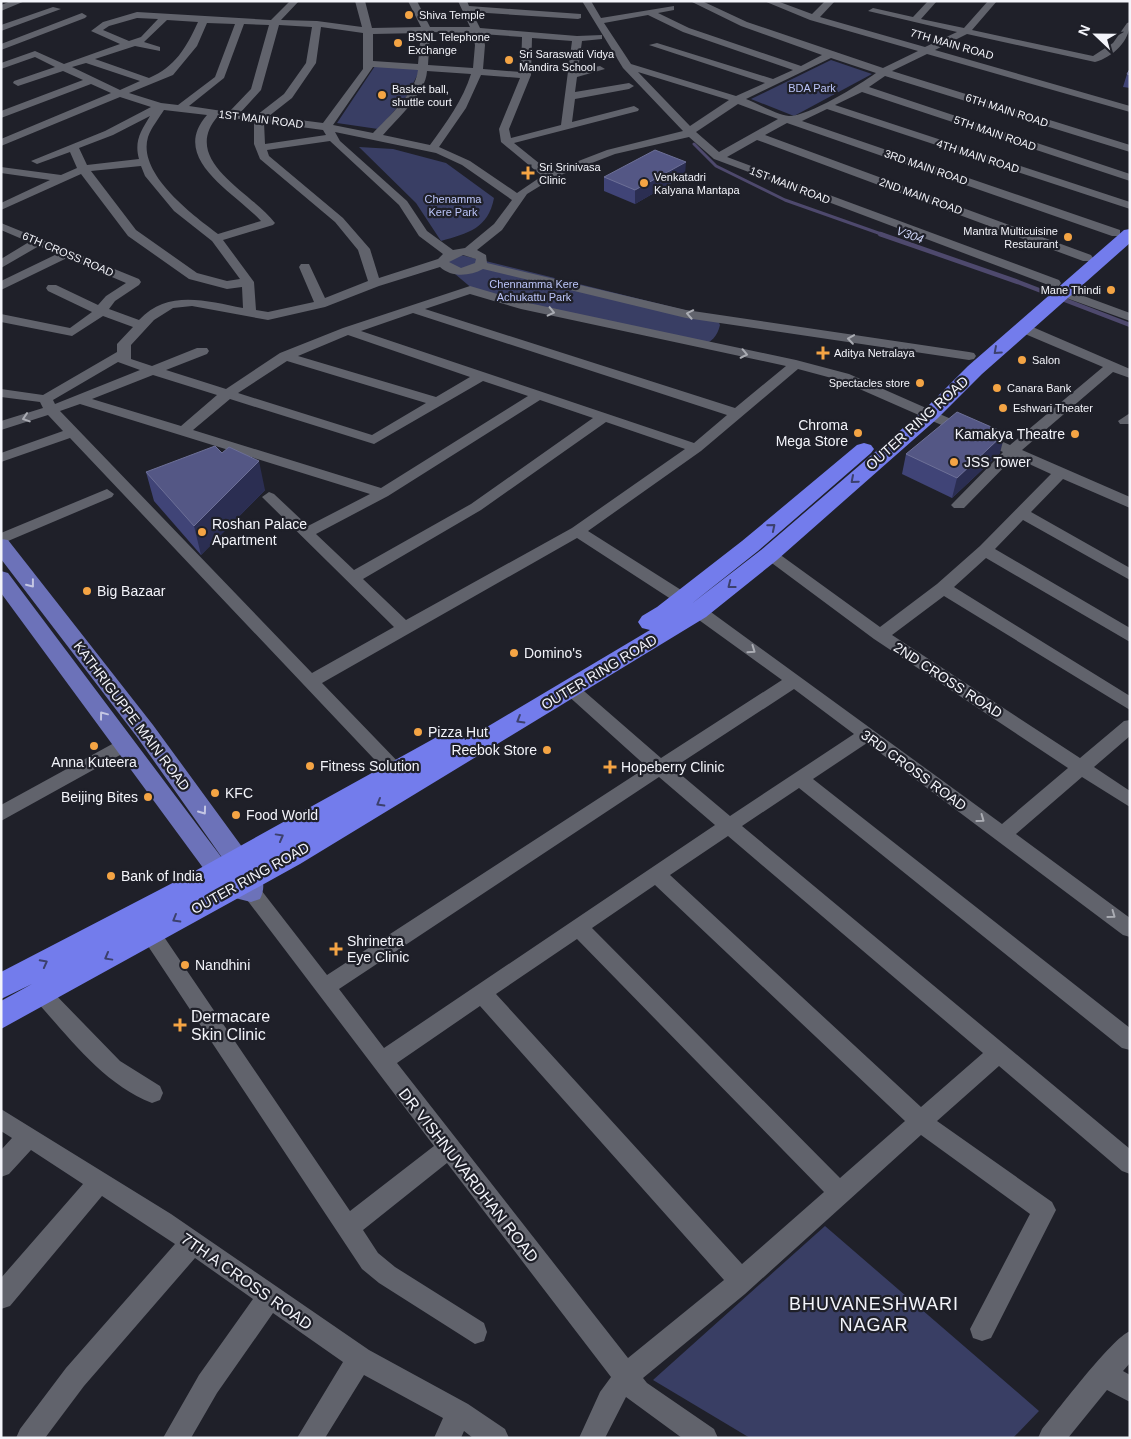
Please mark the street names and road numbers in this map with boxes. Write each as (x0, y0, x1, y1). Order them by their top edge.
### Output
street label: 7TH MAIN ROAD (909, 26, 995, 62)
street label: 6TH MAIN ROAD (964, 91, 1050, 129)
street label: 1ST MAIN ROAD (218, 108, 304, 130)
street label: 5TH MAIN ROAD (952, 113, 1038, 153)
street label: 4TH MAIN ROAD (935, 137, 1021, 175)
street label: 3RD MAIN ROAD (883, 147, 969, 187)
street label: 1ST MAIN ROAD (748, 164, 832, 206)
street label: 2ND MAIN ROAD (878, 175, 964, 217)
street label: 6TH CROSS ROAD (21, 229, 115, 279)
street label: OUTER RING ROAD (863, 373, 971, 473)
street label: OUTER RING ROAD (538, 631, 660, 713)
street label: KATHRIGUPPE MAIN ROAD (71, 638, 193, 794)
street label: 2ND CROSS ROAD (891, 639, 1005, 721)
street label: 3RD CROSS ROAD (858, 726, 970, 814)
street label: OUTER RING ROAD (188, 839, 312, 917)
street label: DR VISHNUVARDHAN ROAD (395, 1085, 542, 1266)
street label: 7TH A CROSS ROAD (178, 1230, 315, 1333)

